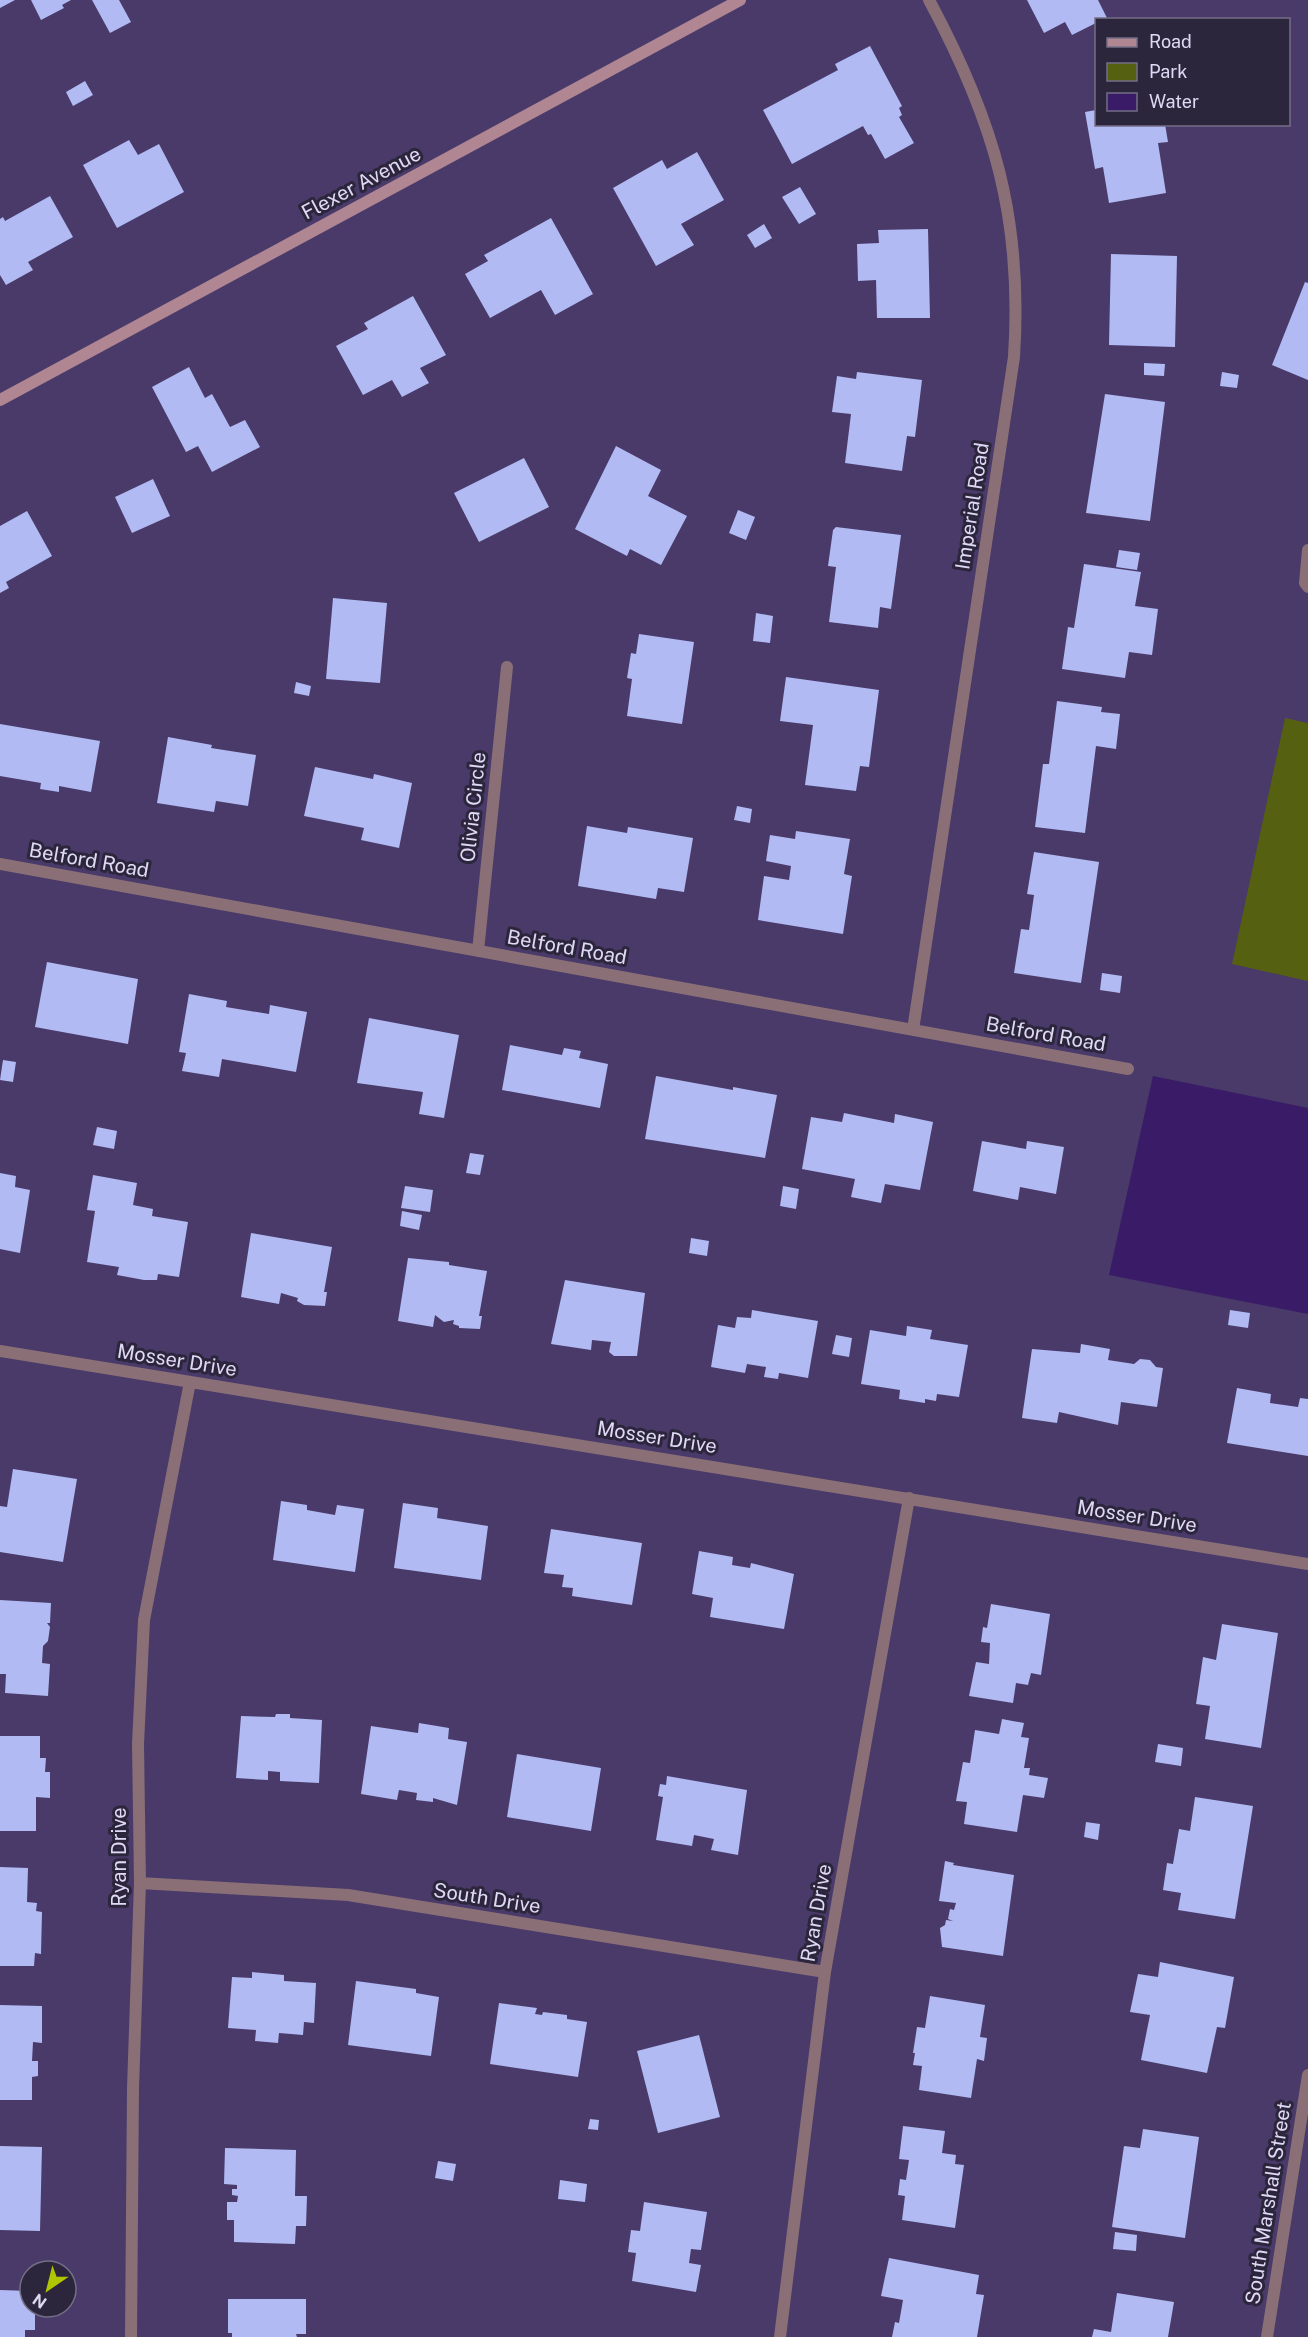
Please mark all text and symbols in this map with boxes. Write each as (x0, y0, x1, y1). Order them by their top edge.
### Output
legend (1095, 18, 1290, 126)
text: Road (1149, 31, 1192, 52)
text: Park (1149, 61, 1187, 82)
text: Water (1149, 91, 1199, 112)
street label: Flexer Avenue (297, 141, 425, 225)
street label: Imperial Road (950, 441, 994, 571)
street label: Olivia Circle (455, 751, 491, 863)
street label: Belford Road (27, 838, 151, 882)
street label: Belford Road (505, 925, 629, 969)
street label: Belford Road (984, 1012, 1108, 1056)
street label: Mosser Drive (115, 1339, 239, 1381)
street label: Mosser Drive (595, 1416, 719, 1458)
street label: Mosser Drive (1075, 1495, 1199, 1537)
street label: Ryan Drive (107, 1807, 131, 1907)
street label: Ryan Drive (796, 1862, 836, 1964)
street label: South Drive (432, 1878, 542, 1918)
street label: South Marshall Street (1240, 2100, 1296, 2306)
north arrow (18, 2259, 78, 2319)
text: N (29, 2290, 50, 2312)

